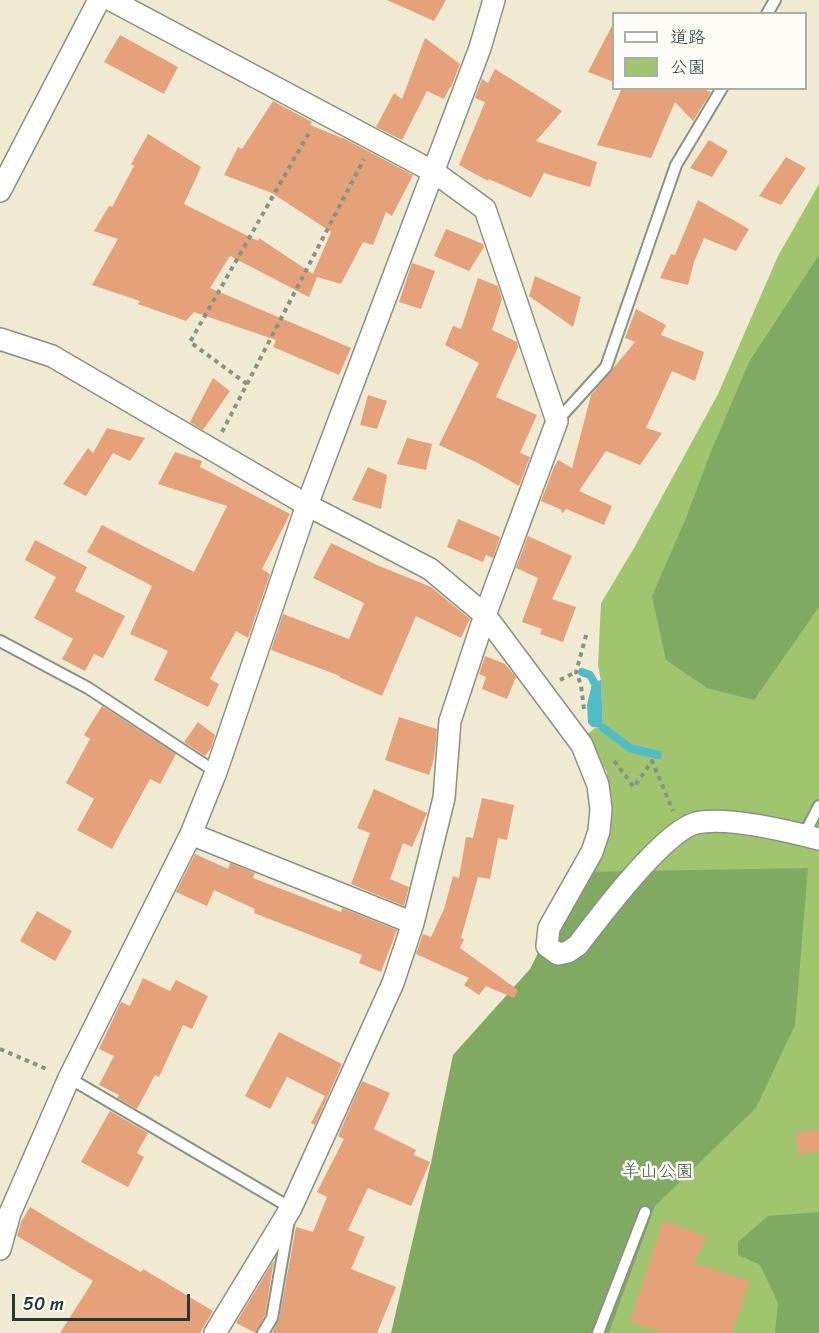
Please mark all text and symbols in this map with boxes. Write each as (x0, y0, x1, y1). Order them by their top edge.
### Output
legend (612, 12, 807, 90)
text: 道路 (670, 21, 706, 53)
text: 公園 (670, 51, 706, 83)
park label: 羊山公園 (622, 1161, 694, 1183)
scale bar (15, 1282, 194, 1320)
text: 50 m (23, 1288, 64, 1320)

